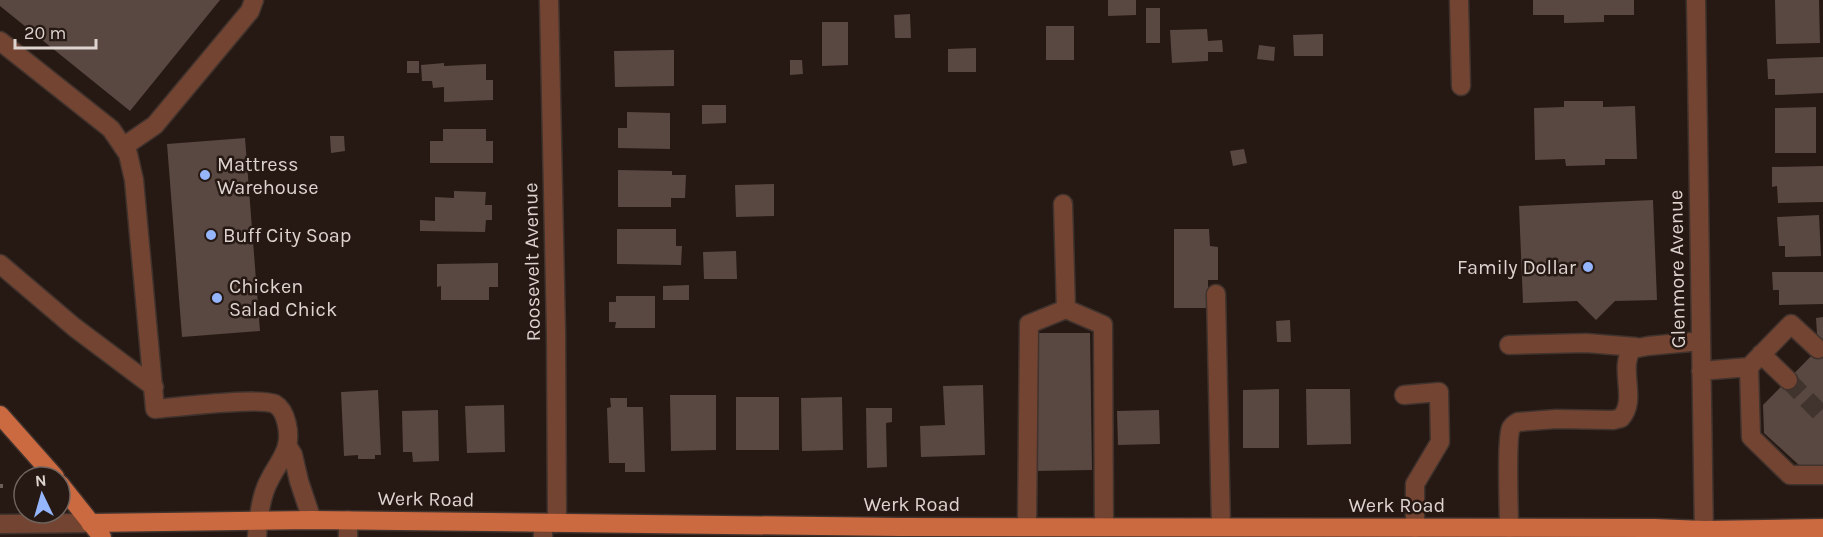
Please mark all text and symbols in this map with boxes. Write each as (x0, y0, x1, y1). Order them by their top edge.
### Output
scale bar (15, 12, 96, 50)
text: 20 m (24, 22, 66, 44)
place label: Mattress Warehouse (217, 153, 319, 199)
marker: Mattress Warehouse (198, 168, 212, 182)
street label: Roosevelt Avenue (519, 182, 545, 342)
street label: Glenmore Avenue (1664, 190, 1690, 348)
place label: Buff City Soap (223, 224, 352, 247)
marker: Buff City Soap (204, 228, 218, 242)
place label: Family Dollar (1457, 256, 1577, 279)
marker: Family Dollar (1581, 260, 1595, 274)
place label: Chicken Salad Chick (229, 275, 337, 321)
marker: Chicken Salad Chick (210, 291, 224, 305)
north arrow (12, 465, 72, 525)
text: N (34, 471, 47, 491)
street label: Werk Road (377, 487, 475, 511)
street label: Werk Road (864, 493, 960, 516)
street label: Werk Road (1349, 494, 1445, 517)

